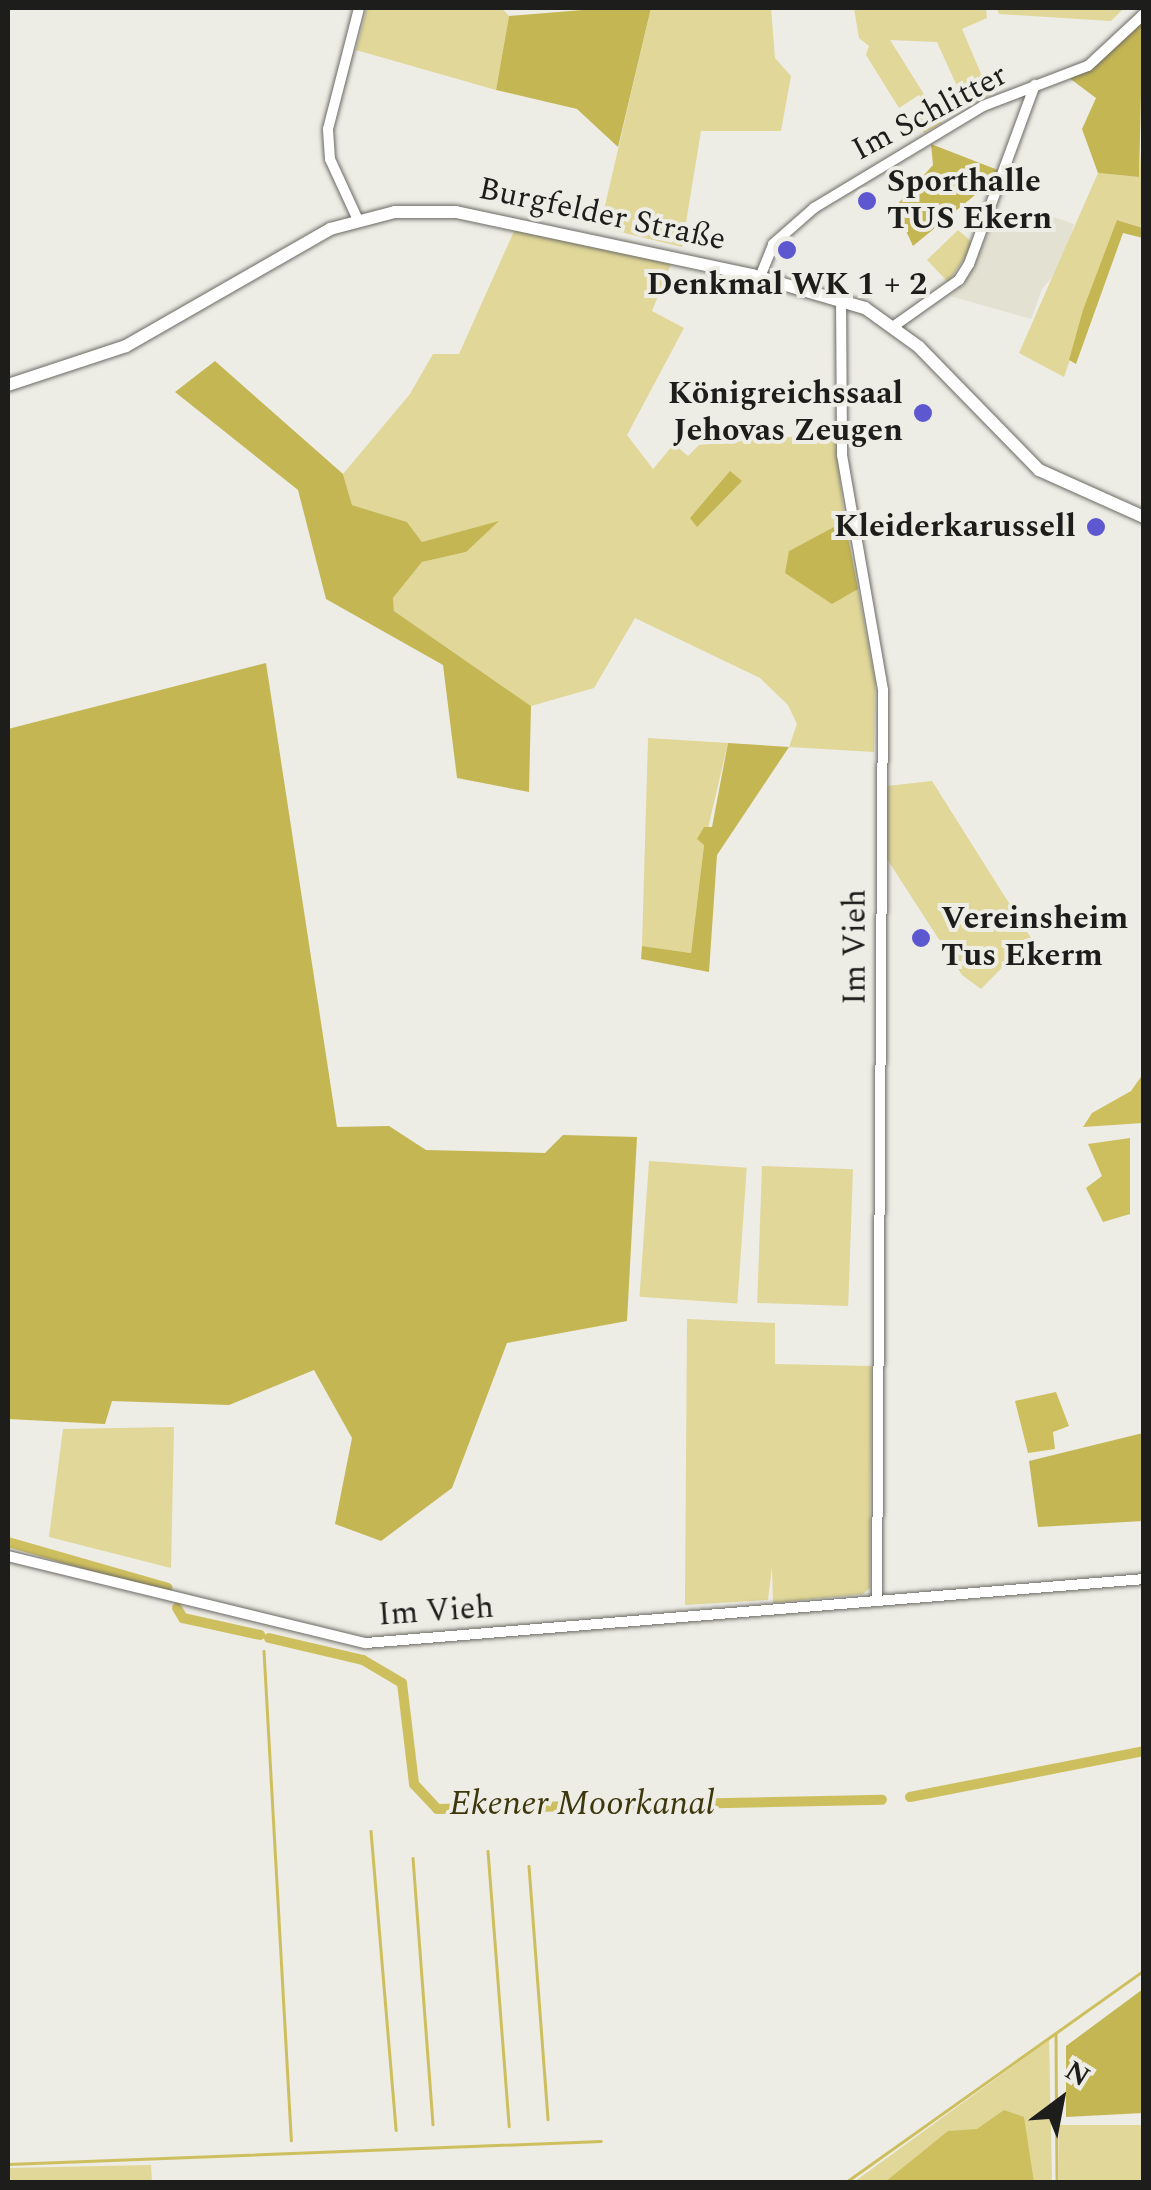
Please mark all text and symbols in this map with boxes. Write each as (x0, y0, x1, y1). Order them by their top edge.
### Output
street label: Im Schlitter (846, 56, 1014, 170)
place label: Sporthalle TUS Ekern (887, 164, 1052, 239)
street label: Burgfelder Straße (475, 170, 729, 260)
marker: Sporthalle TUS Ekern (856, 190, 878, 212)
marker: Denkmal WK 1 + 2 (776, 239, 798, 261)
place label: Denkmal WK 1 + 2 (647, 266, 927, 304)
place label: Königreichssaal Jehovas Zeugen (668, 376, 903, 451)
marker: Königreichssaal Jehovas Zeugen (912, 402, 934, 424)
place label: Kleiderkarussell (834, 508, 1076, 546)
marker: Kleiderkarussell (1085, 516, 1107, 538)
street label: Im Vieh (837, 889, 875, 1005)
place label: Vereinsheim Tus Ekerm (941, 901, 1128, 976)
marker: Vereinsheim Tus Ekerm (910, 927, 932, 949)
street label: Im Vieh (377, 1589, 495, 1635)
water label: Ekener Moorkanal (449, 1783, 715, 1825)
north arrow (1011, 2050, 1111, 2150)
text: N (1056, 2050, 1098, 2098)

